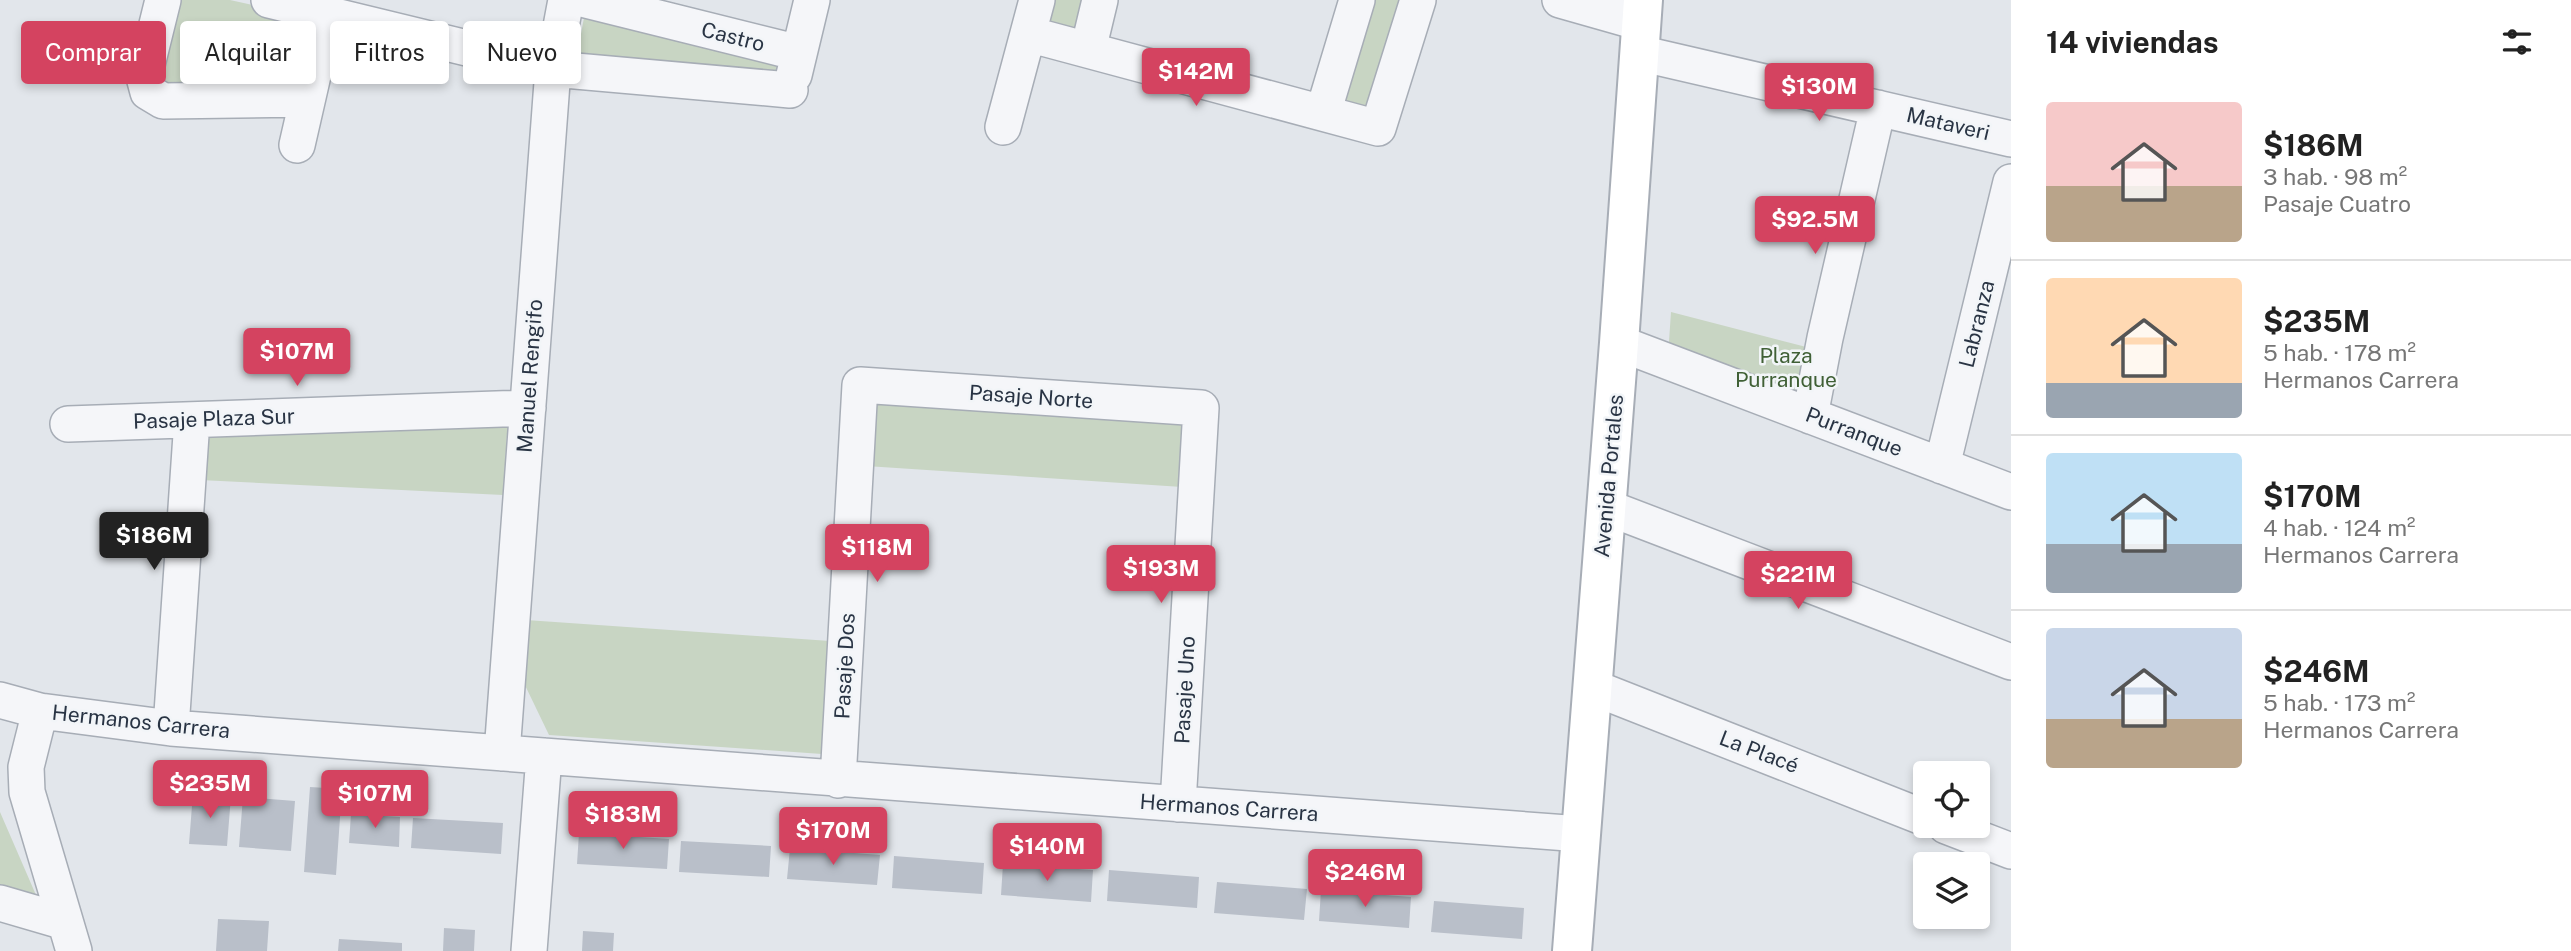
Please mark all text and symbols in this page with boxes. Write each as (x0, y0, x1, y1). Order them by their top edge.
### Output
street label: Castro (699, 17, 767, 56)
chip: Comprar (21, 21, 166, 84)
chip: Alquilar (180, 21, 316, 84)
chip: Filtros (330, 21, 449, 84)
chip: Nuevo (463, 21, 581, 84)
icon: filters (2498, 23, 2536, 61)
text: 14 viviendas (2046, 24, 2218, 60)
pin: $142M (1147, 48, 1245, 108)
text: $142M (1158, 57, 1234, 84)
pin: $130M (1770, 64, 1868, 123)
text: $130M (1781, 72, 1857, 99)
street label: Mataveri (1904, 102, 1992, 145)
text: $186M (2263, 127, 2364, 163)
icon: home (2102, 130, 2186, 214)
text: 3 hab. · 98 m² (2263, 163, 2407, 190)
text: Pasaje Cuatro (2263, 190, 2411, 217)
pin: $92.5M (1758, 196, 1872, 256)
text: $92.5M (1771, 205, 1859, 232)
street label: Labranza (1954, 278, 1999, 370)
street label: Manuel Rengifo (512, 298, 547, 454)
text: $235M (2263, 303, 2370, 339)
icon: home (2102, 306, 2186, 390)
pin: $107M (248, 328, 346, 388)
text: $107M (259, 337, 335, 364)
text: 5 hab. · 178 m² (2263, 339, 2416, 366)
park label: Plaza Purranque (1735, 343, 1837, 392)
text: Hermanos Carrera (2263, 366, 2459, 393)
street label: Pasaje Norte (968, 380, 1094, 413)
street label: Avenida Portales (1589, 393, 1628, 558)
street label: Purranque (1802, 402, 1906, 461)
street label: Pasaje Plaza Sur (133, 403, 295, 434)
text: $170M (2263, 478, 2362, 514)
icon: home (2102, 481, 2186, 565)
pin: $186M (105, 512, 203, 572)
text: 4 hab. · 124 m² (2263, 514, 2415, 541)
text: $186M (115, 521, 193, 548)
pin: $118M (828, 524, 926, 584)
text: $118M (841, 533, 913, 560)
text: Hermanos Carrera (2263, 541, 2459, 568)
pin: $193M (1112, 546, 1210, 605)
pin: $221M (1749, 552, 1847, 611)
text: $193M (1123, 554, 1199, 581)
text: $221M (1760, 560, 1836, 587)
street label: Pasaje Dos (829, 612, 860, 720)
street label: Pasaje Uno (1169, 635, 1200, 745)
text: $246M (2263, 653, 2370, 689)
icon: home (2102, 656, 2186, 740)
text: 5 hab. · 173 m² (2263, 689, 2415, 716)
street label: Hermanos Carrera (51, 700, 231, 743)
text: Hermanos Carrera (2263, 716, 2459, 743)
street label: La Placé (1716, 725, 1802, 778)
pin: $235M (161, 760, 259, 820)
map controls (1913, 761, 1990, 929)
button: locate (1913, 761, 1990, 838)
text: $235M (169, 769, 251, 796)
pin: $107M (326, 770, 424, 830)
text: $107M (337, 779, 413, 806)
street label: Hermanos Carrera (1139, 789, 1319, 826)
pin: $183M (574, 792, 672, 851)
text: $183M (584, 800, 662, 827)
pin: $170M (784, 808, 882, 867)
text: $170M (795, 816, 871, 843)
pin: $140M (998, 824, 1096, 883)
text: $140M (1009, 832, 1085, 859)
pin: $246M (1316, 850, 1414, 909)
button: layers (1913, 852, 1990, 929)
text: $246M (1324, 858, 1406, 885)

